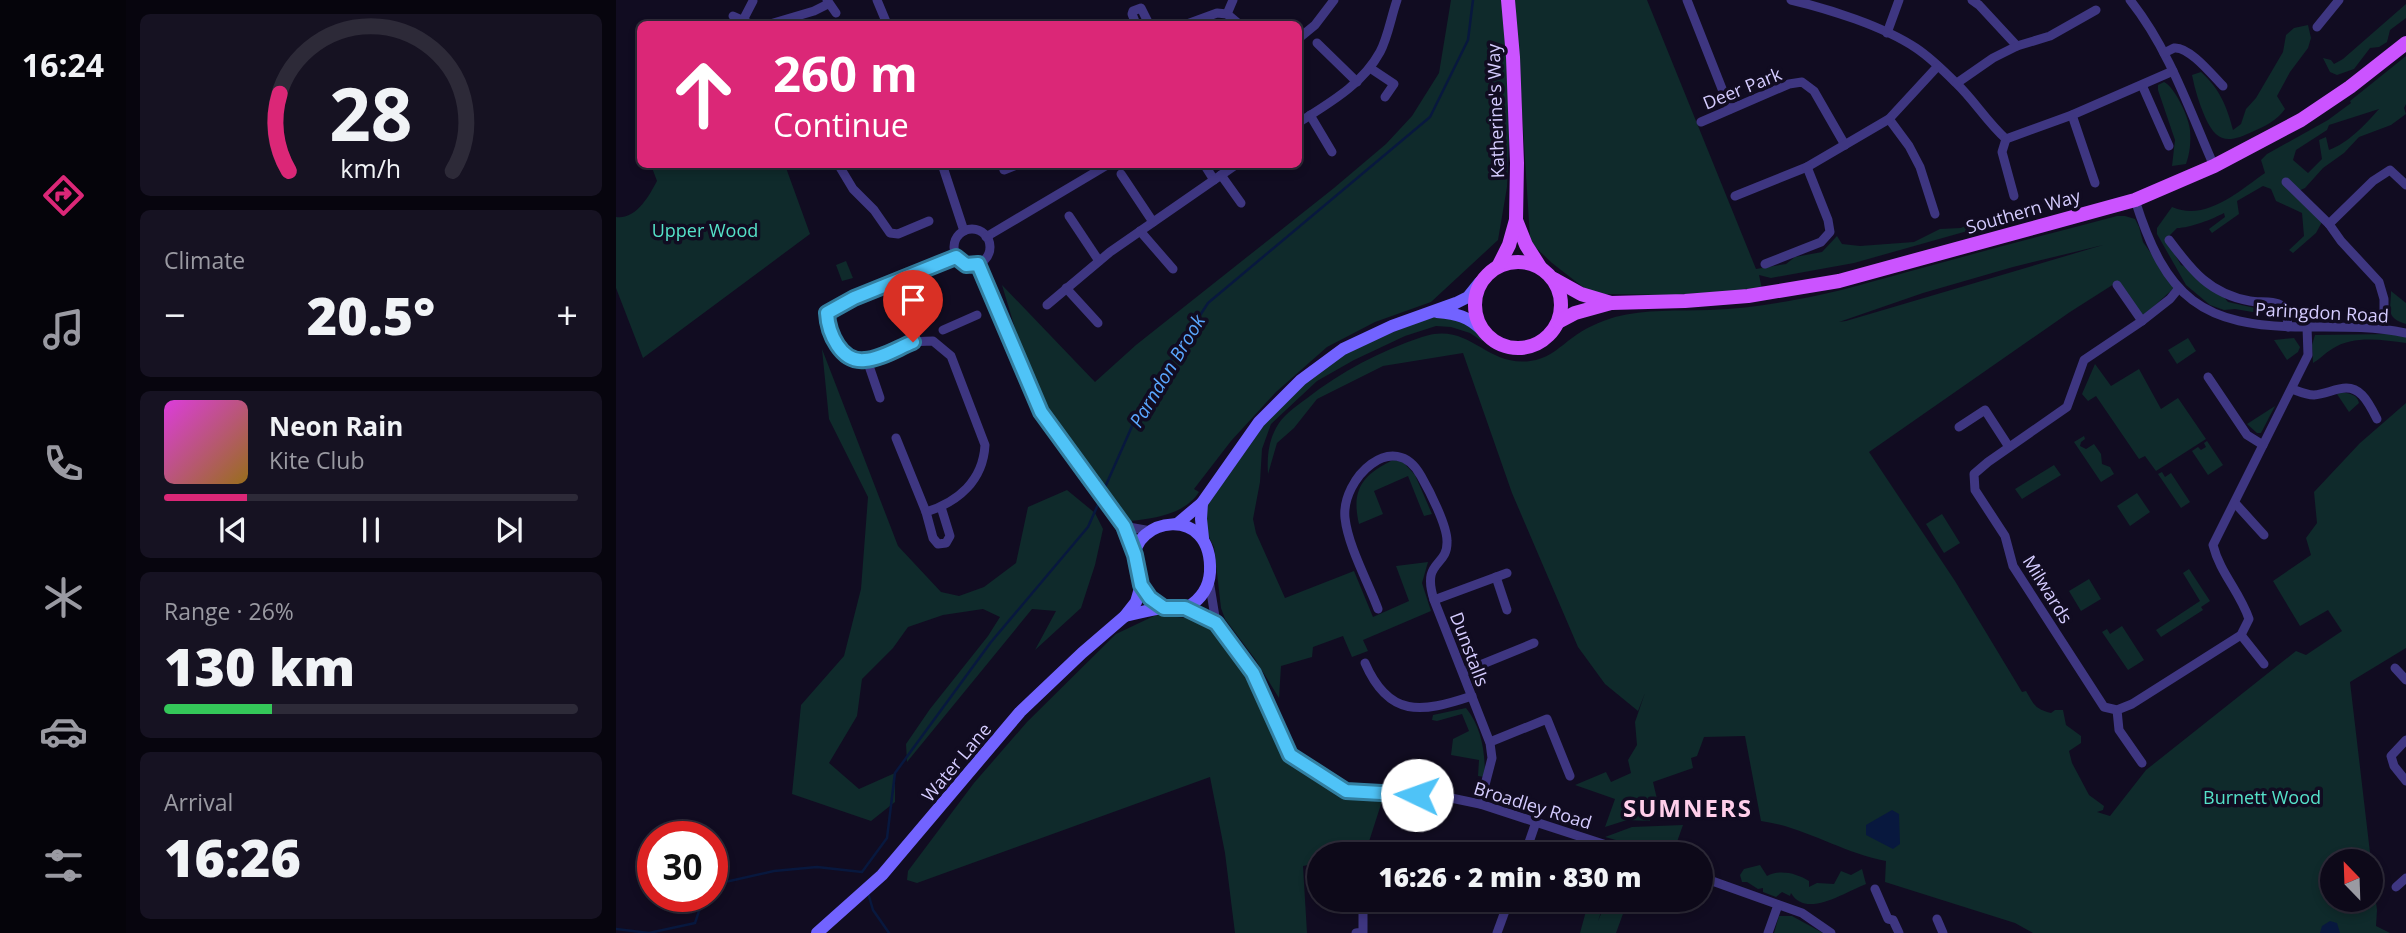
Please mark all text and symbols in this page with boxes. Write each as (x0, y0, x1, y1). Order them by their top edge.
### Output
text: 260 m (773, 40, 918, 106)
street label: Katherine's Way (1481, 42, 1509, 179)
text: 16:24 (22, 43, 104, 86)
icon: ahead (658, 49, 749, 140)
street label: Deer Park (1699, 61, 1785, 115)
text: 28 (329, 63, 413, 162)
text: Continue (773, 103, 909, 146)
text: km/h (341, 151, 401, 185)
icon: directions (39, 171, 88, 220)
street label: Southern Way (1963, 183, 2084, 239)
park label: Upper Wood (652, 218, 758, 242)
text: Climate (164, 244, 245, 276)
pin (883, 270, 943, 342)
text: 20.5° (307, 279, 435, 350)
icon: arrive (894, 281, 932, 319)
text: − (164, 288, 186, 340)
text: + (556, 288, 578, 340)
street label: Paringdon Road (2254, 297, 2390, 327)
icon: music (39, 305, 88, 354)
water label: Parndon Brook (1123, 309, 1211, 432)
text: Neon Rain (269, 408, 403, 444)
icon: phone (39, 439, 88, 488)
text: Kite Club (269, 444, 364, 476)
icon: previous (214, 511, 252, 549)
icon: pause (352, 511, 390, 549)
icon: next (490, 511, 528, 549)
street label: Milwards (2018, 550, 2078, 628)
icon: climate (39, 573, 88, 622)
text: Range · 26% (164, 595, 294, 627)
street label: Dunstalls (1445, 608, 1495, 690)
text: 130 km (164, 630, 355, 701)
icon: car (39, 707, 88, 756)
street label: Water Lane (916, 718, 996, 806)
position arrow (1380, 758, 1454, 832)
street label: Broadley Road (1471, 776, 1595, 834)
park label: Burnett Wood (2203, 785, 2321, 809)
text: Arrival (164, 786, 233, 818)
district label: SUMNERS (1623, 791, 1753, 824)
text: 16:26 (164, 821, 301, 892)
speed limit sign: 30 (637, 821, 728, 912)
icon: filters (39, 841, 88, 890)
north arrow (2320, 849, 2384, 912)
map controls (2320, 849, 2383, 912)
text: 16:26 · 2 min · 830 m (1379, 859, 1641, 895)

